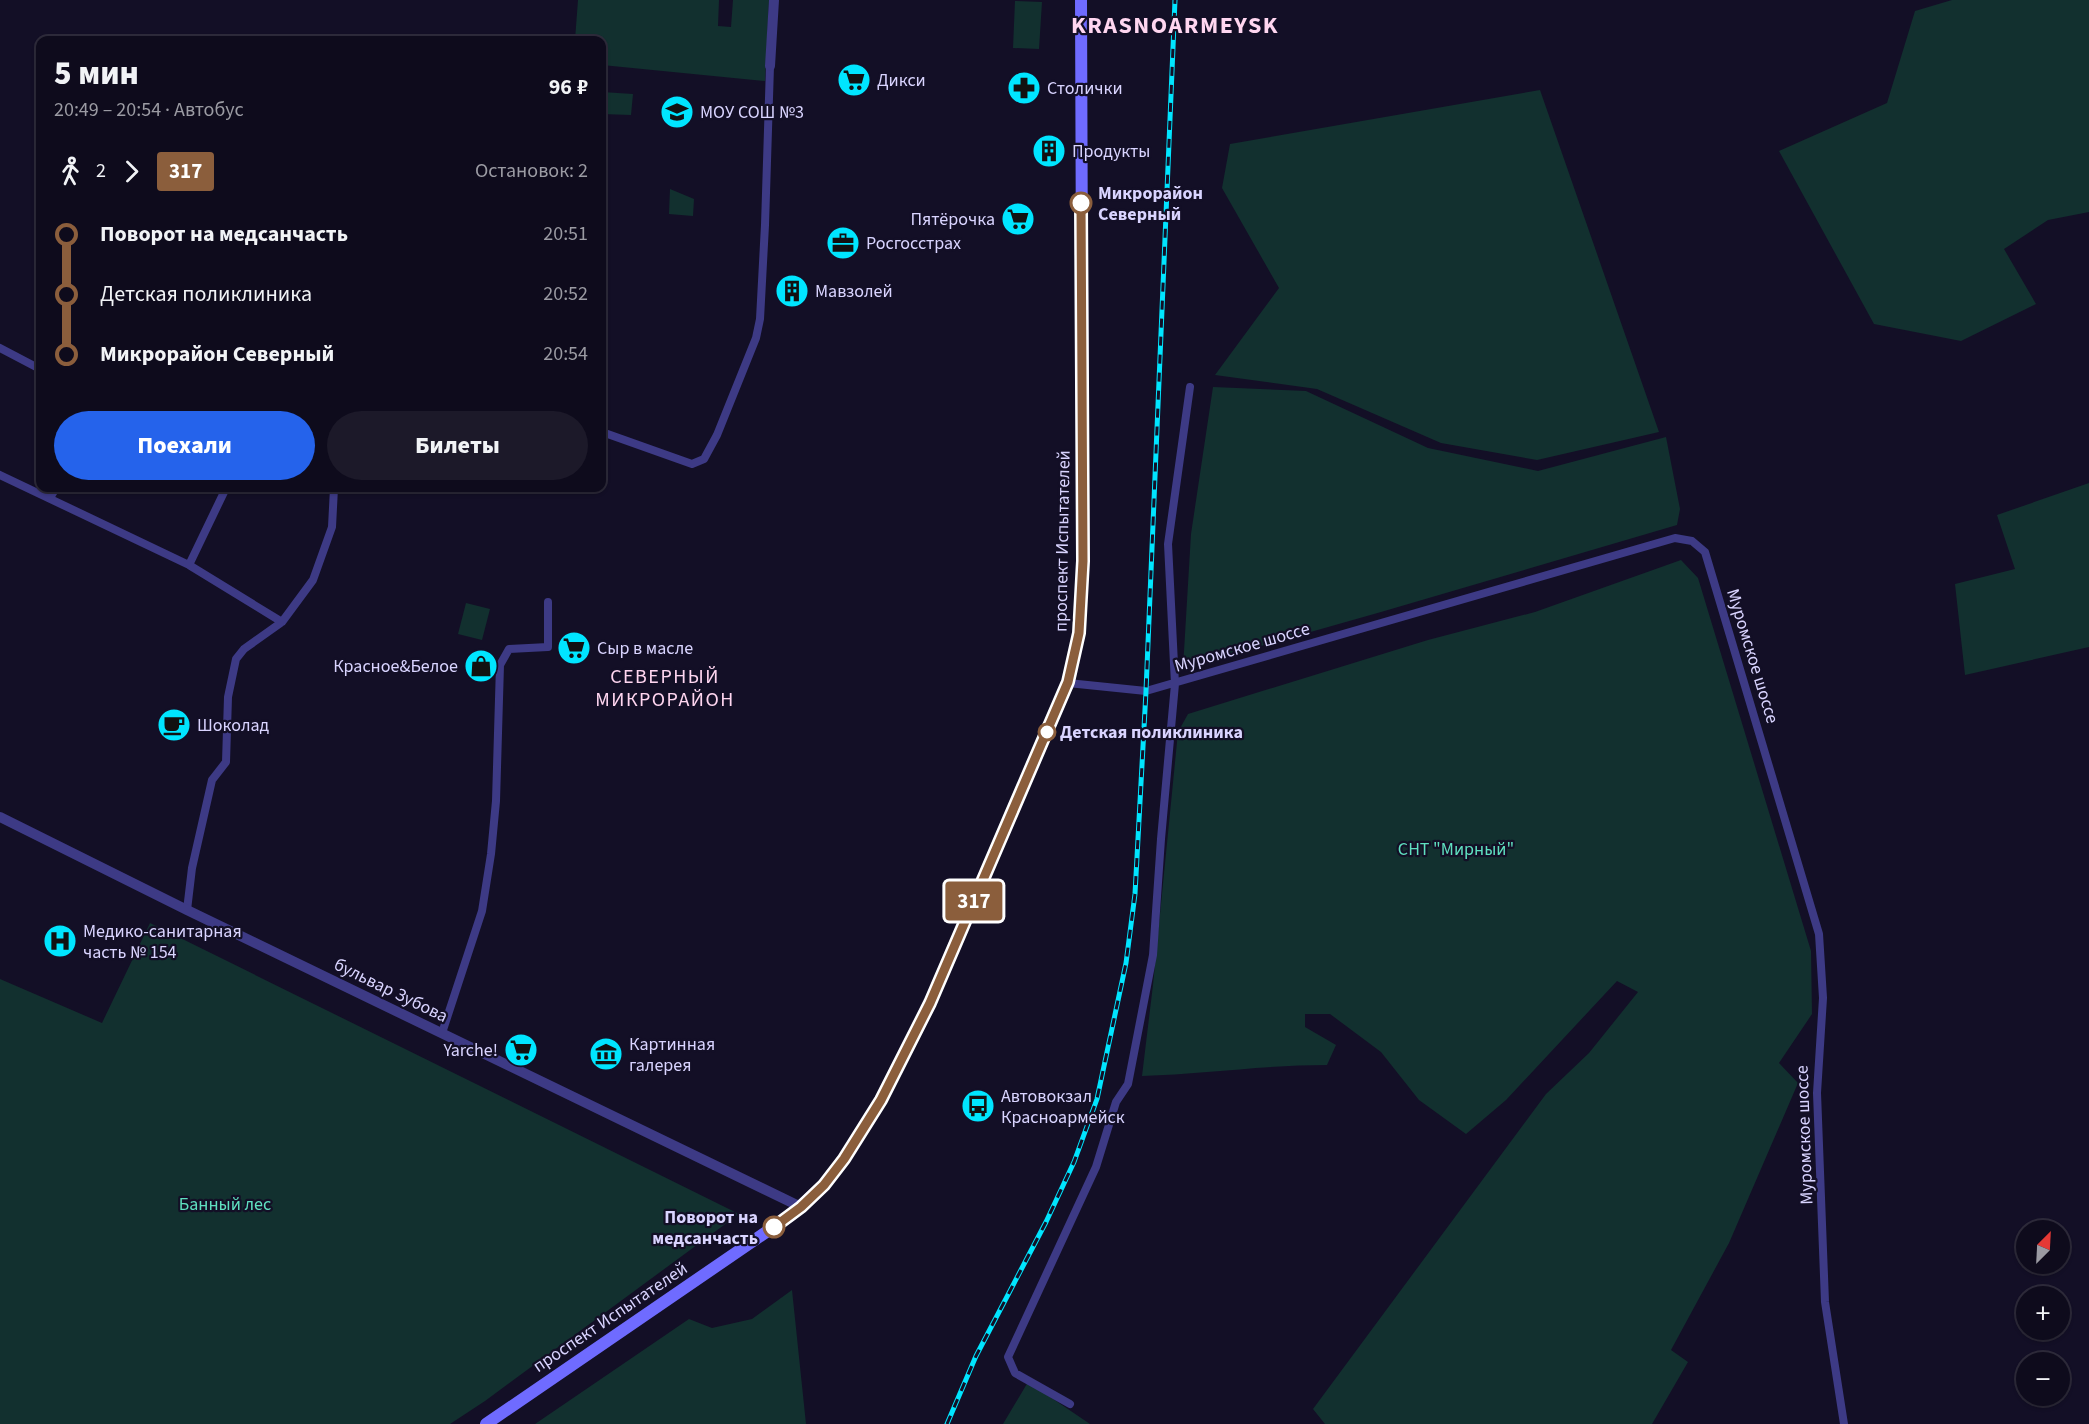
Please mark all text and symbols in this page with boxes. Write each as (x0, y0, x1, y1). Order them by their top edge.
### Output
district label: KRASNOARMEYSK (1071, 8, 1279, 43)
text: 5 мин (54, 50, 139, 97)
supermarket icon: Дикси (836, 62, 872, 98)
place label: Дикси (877, 68, 926, 93)
pharmacy icon: Столички (1006, 70, 1042, 106)
text: 96 ₽ (549, 71, 588, 103)
place label: Столички (1047, 76, 1123, 101)
school or university icon: МОУ СОШ №3 (659, 94, 695, 130)
text: 20:49 – 20:54 · Автобус (54, 96, 244, 124)
place label: МОУ СОШ №3 (700, 100, 804, 125)
building icon: Продукты (1031, 133, 1067, 169)
place label: Продукты (1072, 139, 1150, 164)
icon: walk (54, 155, 87, 188)
icon: forward (115, 155, 148, 188)
text: 317 (169, 156, 202, 186)
text: 2 (96, 157, 106, 185)
text: Остановок: 2 (475, 157, 588, 185)
place label: Микрорайон Северный (1098, 181, 1203, 227)
marker: Микрорайон Северный (1070, 192, 1092, 214)
supermarket icon: Пятёрочка (1000, 201, 1036, 237)
place label: Пятёрочка (910, 207, 995, 232)
text: Поворот на медсанчасть (100, 218, 348, 250)
text: 20:51 (543, 220, 588, 248)
office icon: Росгосстрах (825, 225, 861, 261)
place label: Росгосстрах (866, 231, 961, 256)
building icon: Мавзолей (774, 273, 810, 309)
text: Детская поликлиника (100, 278, 312, 310)
place label: Мавзолей (815, 279, 893, 304)
text: 20:52 (543, 280, 588, 308)
text: Микрорайон Северный (100, 338, 334, 370)
text: 20:54 (543, 340, 588, 368)
button: Поехали (54, 411, 315, 480)
button: Билеты (327, 411, 588, 480)
street label: проспект Испытателей (1048, 450, 1077, 632)
street label: Муромское шоссе (1720, 586, 1785, 727)
street label: Муромское шоссе (1172, 616, 1313, 679)
supermarket icon: Сыр в масле (556, 630, 592, 666)
place label: Сыр в масле (597, 636, 693, 661)
shop icon: Красное&Белое (463, 648, 499, 684)
place label: Красное&Белое (333, 654, 458, 679)
district label: СЕВЕРНЫЙ МИКРОРАЙОН (595, 663, 735, 714)
cafe icon: Шоколад (156, 707, 192, 743)
place label: Шоколад (197, 713, 270, 738)
place label: Детская поликлиника (1060, 720, 1243, 745)
marker: Детская поликлиника (1038, 723, 1056, 741)
park label: СНТ "Мирный" (1398, 837, 1514, 862)
line badge: 317 (940, 882, 1008, 920)
text: 317 (957, 886, 991, 916)
place label: Медико-санитарная часть № 154 (83, 919, 242, 965)
hospital icon: Медико-санитарная часть № 154 (42, 923, 78, 959)
street label: бульвар Зубова (330, 952, 452, 1029)
supermarket icon: Yarche! (503, 1032, 539, 1068)
place label: Картинная галерея (629, 1032, 715, 1078)
museum icon: Картинная галерея (588, 1036, 624, 1072)
place label: Yarche! (442, 1038, 498, 1063)
street label: Муромское шоссе (1790, 1065, 1819, 1205)
place label: Автовокзал Красноармейск (1001, 1084, 1125, 1130)
bus stop icon: Автовокзал Красноармейск (960, 1088, 996, 1124)
park label: Банный лес (179, 1192, 271, 1217)
place label: Поворот на медсанчасть (652, 1205, 758, 1251)
marker: Поворот на медсанчасть (763, 1216, 785, 1238)
north arrow (2016, 1220, 2070, 1274)
map controls (2016, 1220, 2070, 1406)
street label: проспект Испытателей (528, 1256, 693, 1379)
button: + (2016, 1286, 2070, 1340)
button: − (2016, 1352, 2070, 1406)

